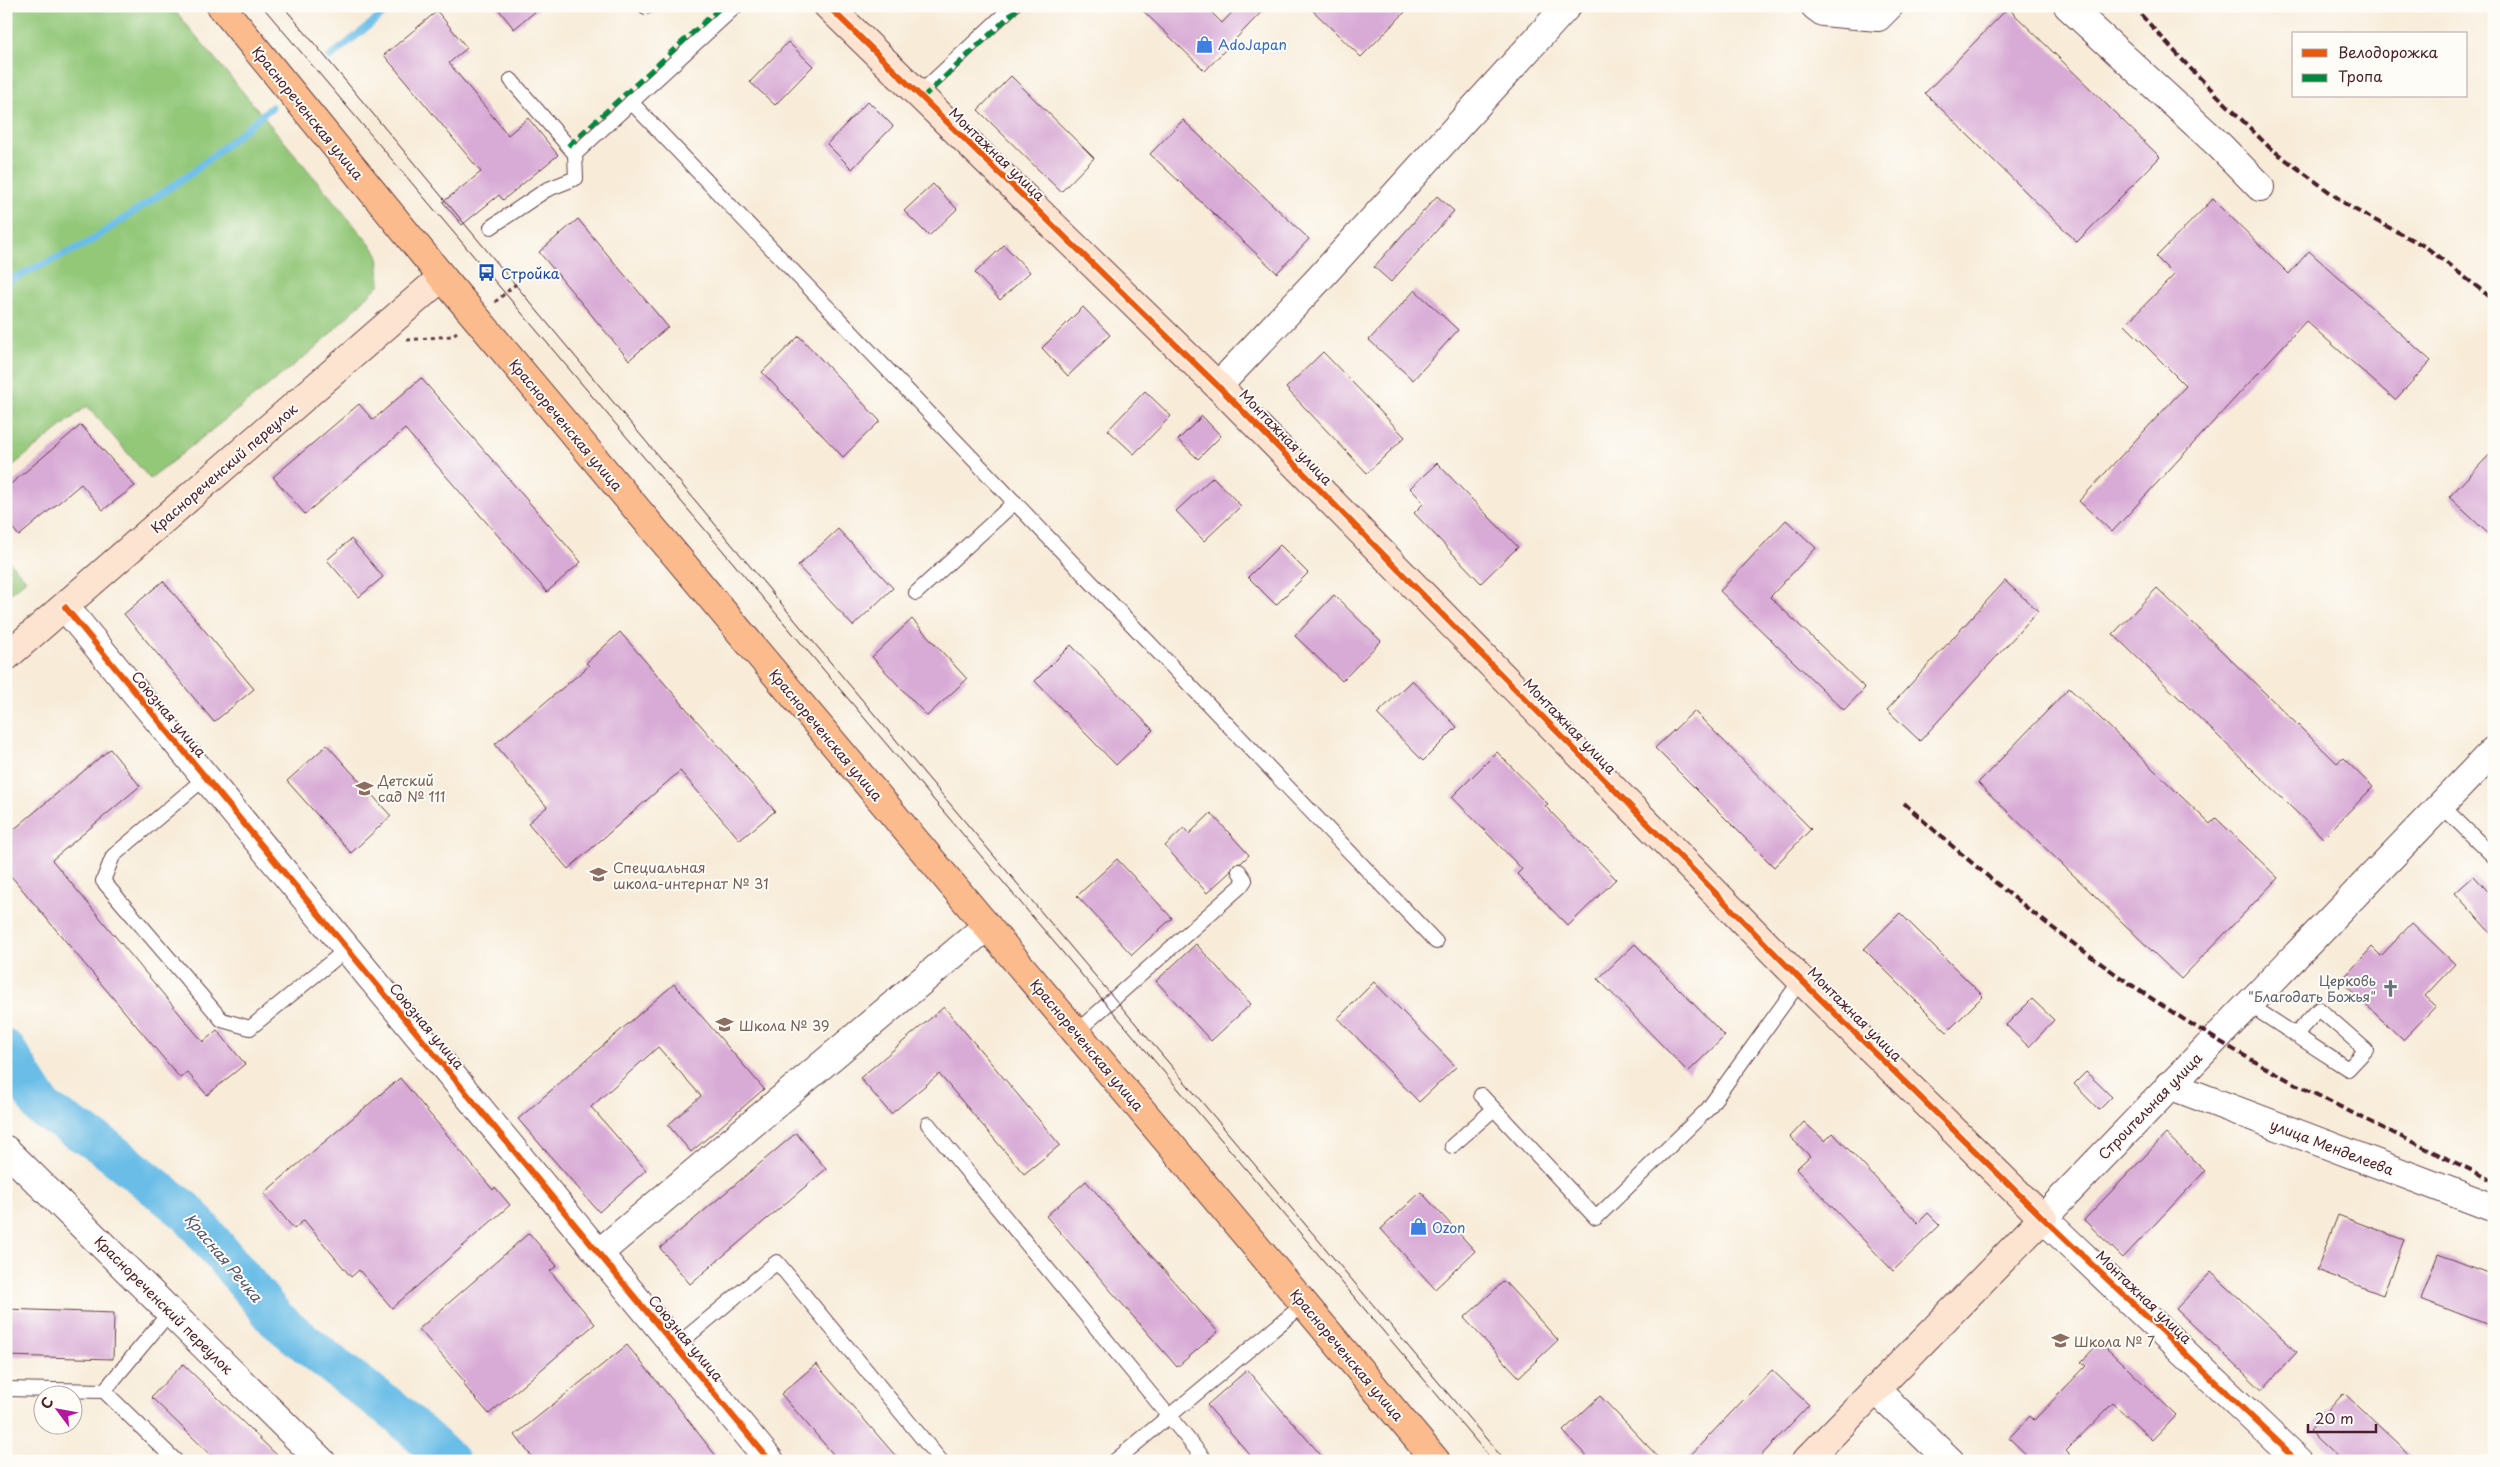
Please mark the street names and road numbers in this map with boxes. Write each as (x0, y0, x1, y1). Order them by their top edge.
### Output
street label: Краснореченская улица (247, 42, 369, 184)
street label: Монтажная улица (944, 103, 1050, 206)
street label: Краснореченская улица (504, 354, 628, 496)
street label: Монтажная улица (1235, 384, 1338, 490)
street label: Краснореченский переулок (146, 398, 302, 538)
street label: Краснореченская улица (764, 664, 888, 806)
street label: Союзная улица (127, 666, 212, 762)
street label: Монтажная улица (1519, 673, 1622, 779)
street label: Монтажная улица (1803, 962, 1907, 1066)
street label: Краснореченская улица (1025, 974, 1149, 1116)
street label: Союзная улица (385, 978, 470, 1074)
street label: Строительная улица (2093, 1048, 2207, 1164)
street label: улица Менделеева (2267, 1114, 2397, 1180)
street label: Краснореченский переулок (90, 1231, 238, 1379)
street label: Монтажная улица (2091, 1246, 2197, 1349)
street label: Краснореченская улица (1285, 1284, 1409, 1426)
street label: Союзная улица (644, 1290, 729, 1386)

